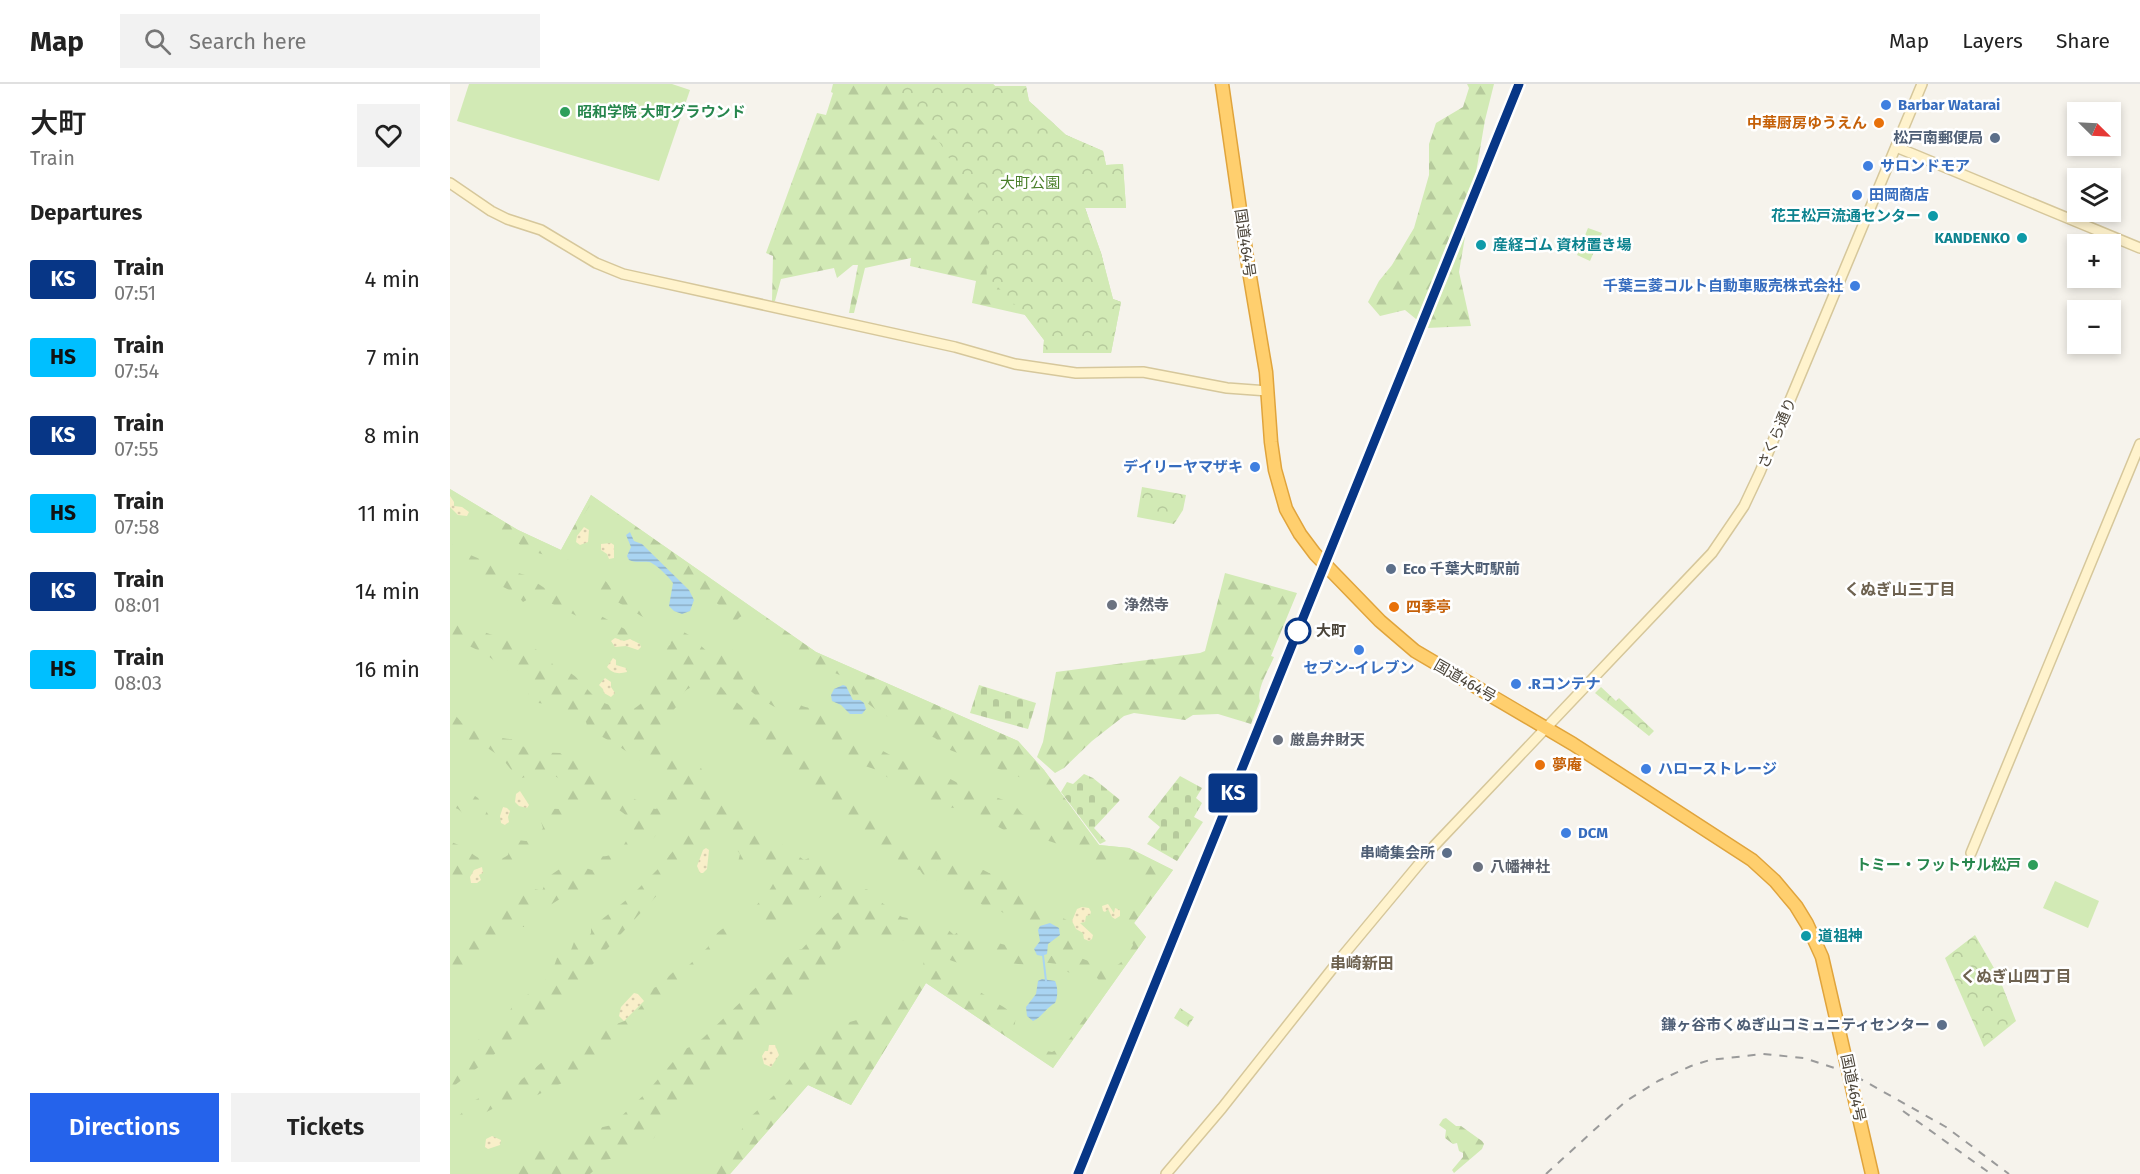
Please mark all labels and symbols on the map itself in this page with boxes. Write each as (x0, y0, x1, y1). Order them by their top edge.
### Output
place label: Barbar Watarai (1898, 96, 2000, 114)
marker: Barbar Watarai (1879, 98, 1893, 112)
north arrow (2067, 102, 2121, 156)
place label: 昭和学院 大町グラウンド (577, 103, 746, 121)
marker: 昭和学院 大町グラウンド (558, 105, 572, 119)
place label: 中華厨房ゆうえん (1747, 114, 1867, 132)
marker: 中華厨房ゆうえん (1872, 116, 1886, 130)
place label: 松戸南郵便局 (1893, 129, 1983, 147)
marker: 松戸南郵便局 (1988, 131, 2002, 145)
place label: サロンドモア (1880, 157, 1970, 175)
marker: サロンドモア (1861, 159, 1875, 173)
park label: 大町公園 (1000, 174, 1060, 192)
place label: 田岡商店 (1869, 186, 1929, 204)
marker: 田岡商店 (1850, 188, 1864, 202)
place label: 花王松戸流通センター (1771, 207, 1921, 225)
street label: 国道464号 (1231, 208, 1259, 278)
marker: 花王松戸流通センター (1926, 209, 1940, 223)
place label: KANDENKO (1935, 229, 2010, 247)
marker: KANDENKO (2015, 231, 2029, 245)
place label: 産経ゴム 資材置き場 (1493, 236, 1632, 254)
marker: 産経ゴム 資材置き場 (1474, 238, 1488, 252)
place label: 千葉三菱コルト自動車販売株式会社 (1603, 277, 1843, 295)
marker: 千葉三菱コルト自動車販売株式会社 (1848, 279, 1862, 293)
street label: さくら通り (1754, 395, 1800, 471)
place label: デイリーヤマザキ (1123, 458, 1243, 476)
marker: デイリーヤマザキ (1248, 460, 1262, 474)
place label: Eco 千葉大町駅前 (1403, 560, 1520, 578)
marker: Eco 千葉大町駅前 (1384, 562, 1398, 576)
district label: くぬぎ山三丁目 (1844, 580, 1956, 599)
place label: 浄然寺 (1124, 596, 1169, 614)
marker: 浄然寺 (1105, 598, 1119, 612)
place label: 四季亭 (1406, 598, 1451, 616)
marker: 四季亭 (1387, 600, 1401, 614)
marker: 大町 (1285, 618, 1311, 644)
place label: 大町 (1316, 622, 1346, 640)
marker: セブン-イレブン (1352, 643, 1366, 657)
street label: 国道464号 (1431, 656, 1499, 706)
place label: セブン-イレブン (1303, 659, 1415, 677)
place label: .Rコンテナ (1528, 675, 1601, 693)
marker: .Rコンテナ (1509, 677, 1523, 691)
place label: 厳島弁財天 (1290, 731, 1365, 749)
marker: 厳島弁財天 (1271, 733, 1285, 747)
place label: 夢庵 (1552, 756, 1582, 774)
marker: 夢庵 (1533, 758, 1547, 772)
place label: ハローストレージ (1658, 760, 1777, 778)
marker: ハローストレージ (1639, 762, 1653, 776)
line badge: KS (1206, 774, 1260, 812)
place label: DCM (1578, 824, 1608, 842)
marker: DCM (1559, 826, 1573, 840)
place label: 串崎集会所 (1360, 844, 1435, 862)
marker: 串崎集会所 (1440, 846, 1454, 860)
place label: トミー・フットサル松戸 (1856, 856, 2021, 874)
place label: 八幡神社 (1490, 858, 1550, 876)
marker: トミー・フットサル松戸 (2026, 858, 2040, 872)
marker: 八幡神社 (1471, 860, 1485, 874)
place label: 道祖神 (1818, 927, 1863, 945)
marker: 道祖神 (1799, 929, 1813, 943)
district label: 串崎新田 (1330, 954, 1394, 973)
district label: くぬぎ山四丁目 (1960, 967, 2072, 986)
place label: 鎌ヶ谷市くぬぎ山コミュニティセンター (1660, 1016, 1930, 1034)
marker: 鎌ヶ谷市くぬぎ山コミュニティセンター (1935, 1018, 1949, 1032)
street label: 国道464号 (1837, 1052, 1869, 1124)

